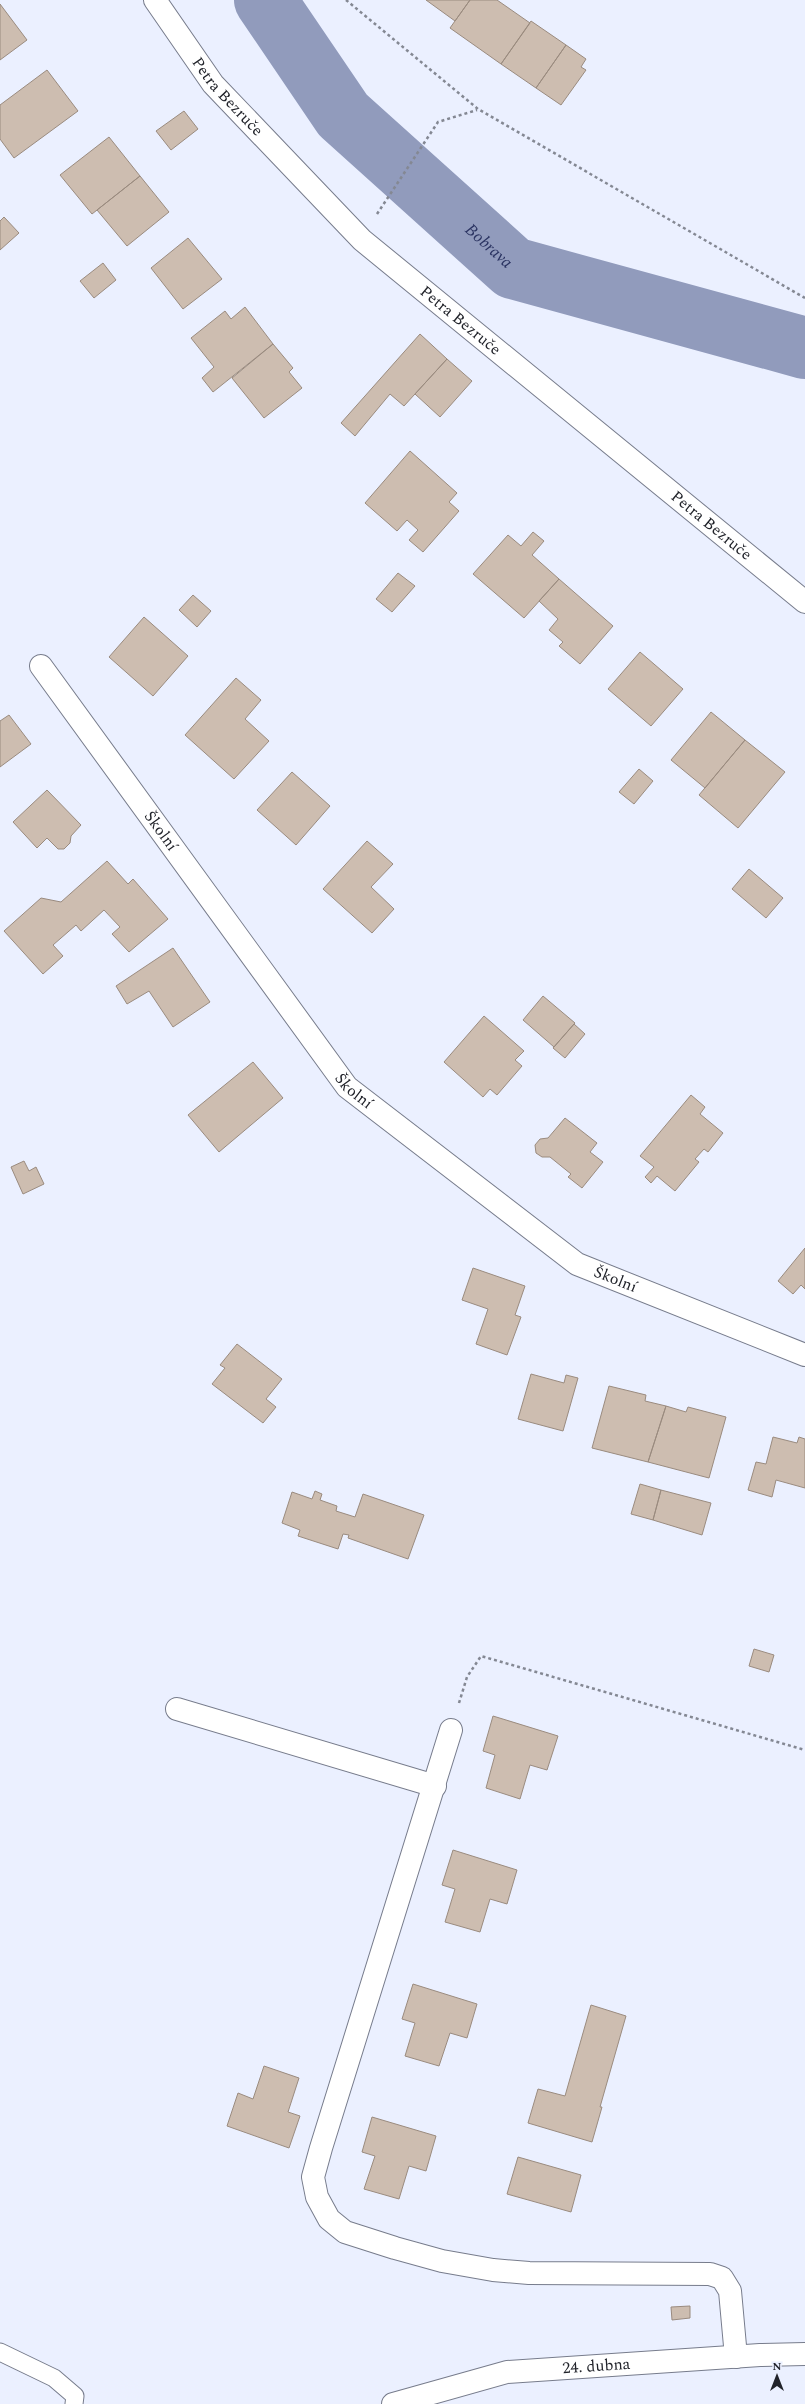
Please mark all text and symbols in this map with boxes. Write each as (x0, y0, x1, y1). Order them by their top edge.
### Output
street label: Petra Bezruče (186, 52, 269, 142)
water label: Bobrava (459, 217, 519, 275)
street label: Petra Bezruče (415, 280, 506, 361)
street label: Petra Bezruče (666, 485, 757, 566)
street label: Školní (138, 806, 184, 857)
street label: Školní (329, 1068, 379, 1115)
street label: Školní (590, 1260, 642, 1299)
street label: 24. dubna (562, 2352, 631, 2380)
north arrow (757, 2356, 797, 2396)
text: N (773, 2358, 782, 2375)

